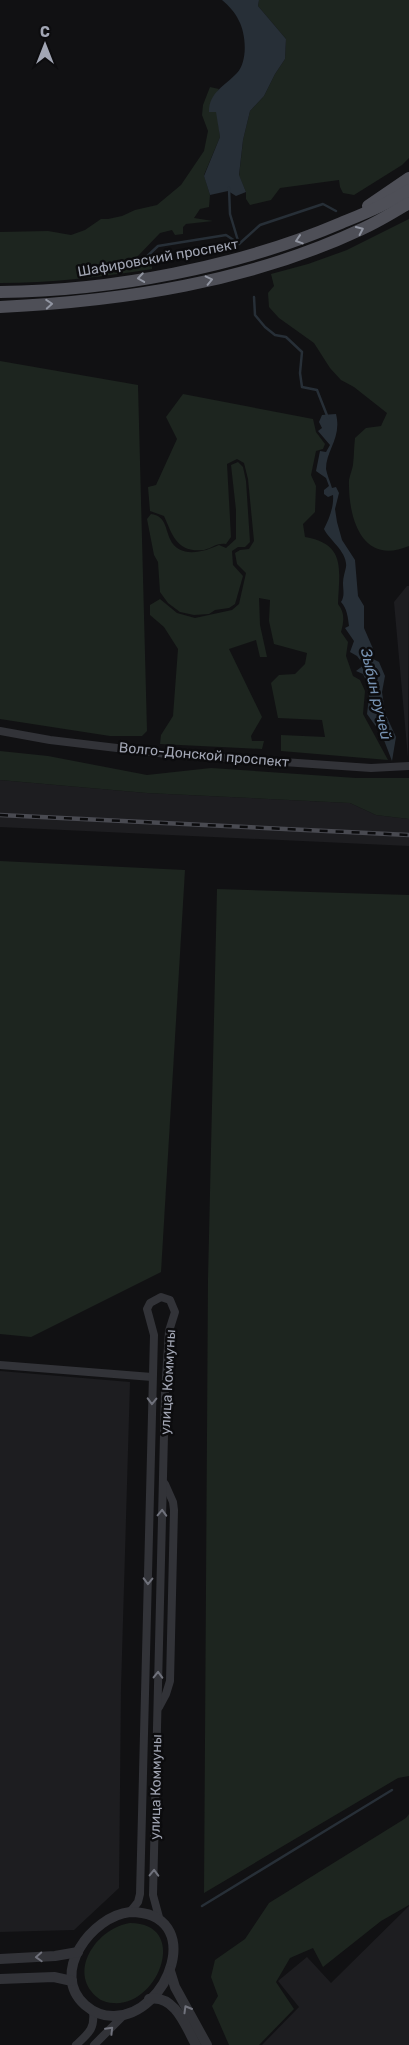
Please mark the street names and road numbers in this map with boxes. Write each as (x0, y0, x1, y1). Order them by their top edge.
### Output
street label: Шафировский проспект (76, 235, 240, 281)
street label: Волго-Донской проспект (118, 739, 290, 771)
street label: улица Коммуны (157, 1329, 179, 1435)
street label: улица Коммуны (147, 1734, 165, 1840)

